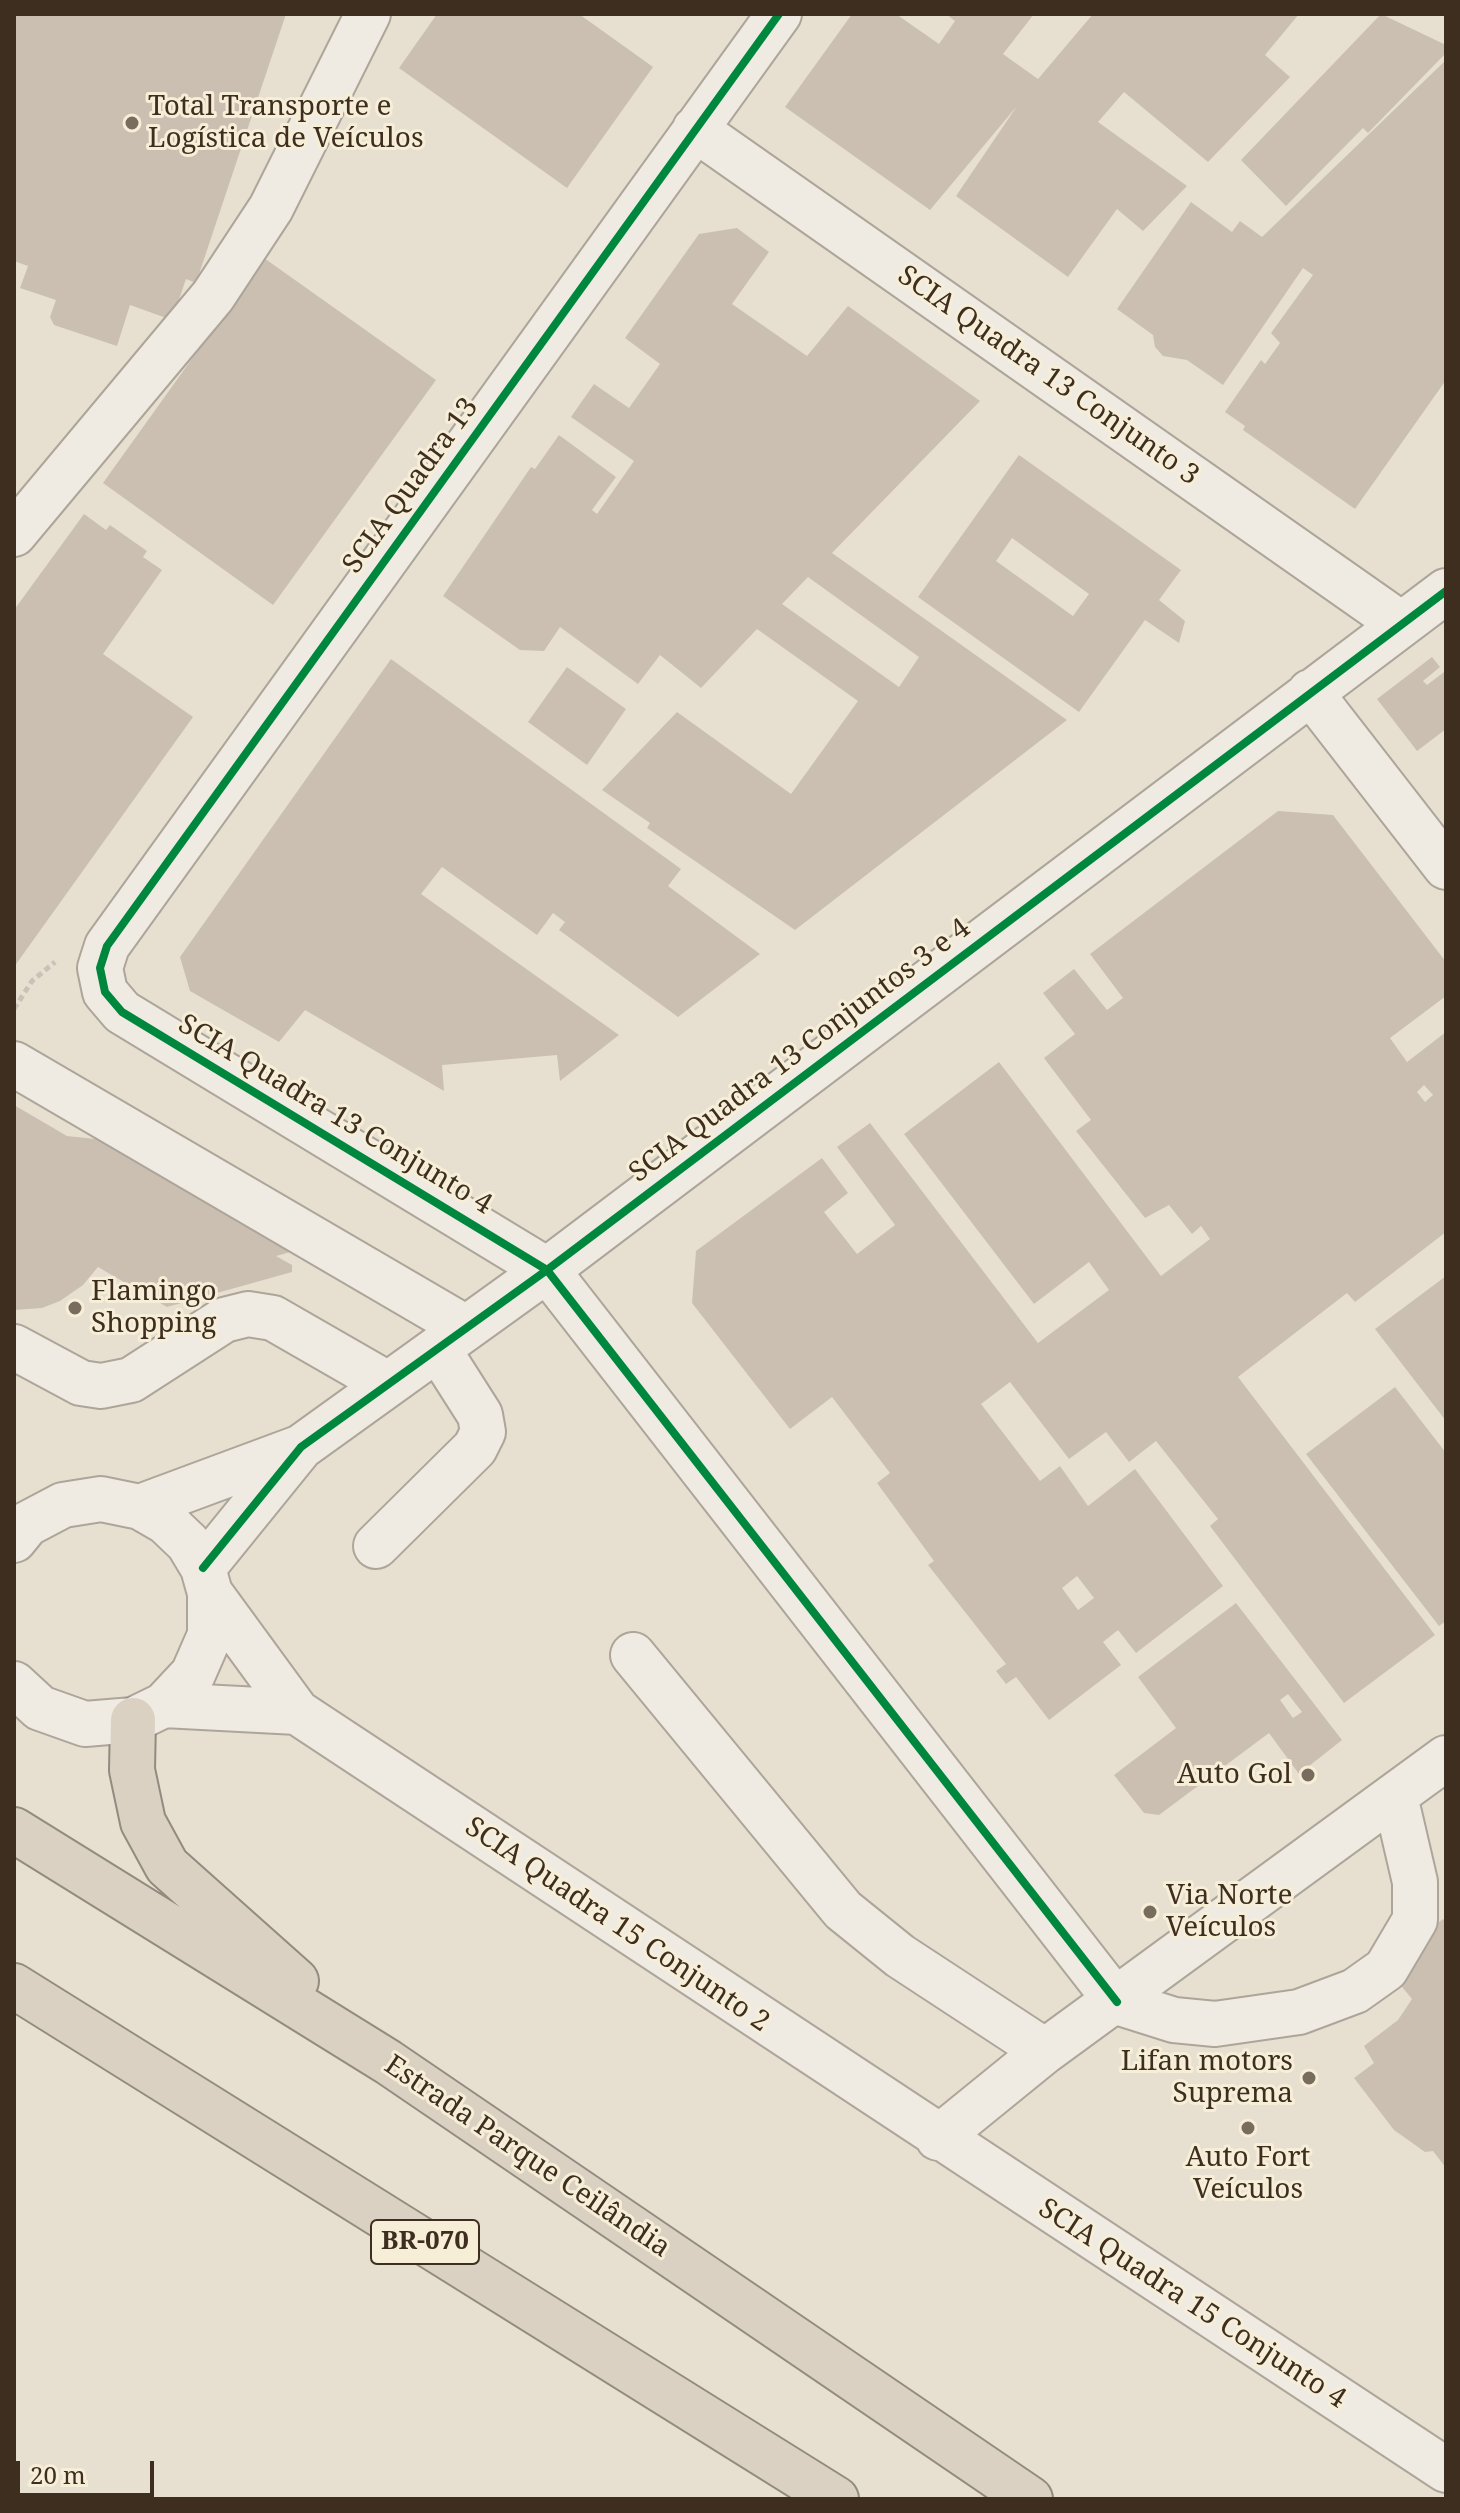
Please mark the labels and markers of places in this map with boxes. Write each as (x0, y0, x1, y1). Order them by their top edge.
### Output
place label: Total Transporte e Logística de Veículos (148, 90, 424, 156)
marker: Total Transporte e Logística de Veículos (123, 114, 141, 132)
place label: Flamingo Shopping (91, 1275, 217, 1341)
marker: Flamingo Shopping (66, 1299, 84, 1317)
place label: Auto Gol (1177, 1758, 1292, 1792)
marker: Auto Gol (1299, 1766, 1317, 1784)
place label: Via Norte Veículos (1166, 1879, 1292, 1945)
marker: Via Norte Veículos (1141, 1903, 1159, 1921)
place label: Lifan motors Suprema (1121, 2045, 1293, 2111)
marker: Lifan motors Suprema (1300, 2069, 1318, 2087)
marker: Auto Fort Veículos (1239, 2119, 1257, 2137)
place label: Auto Fort Veículos (1186, 2141, 1310, 2207)

